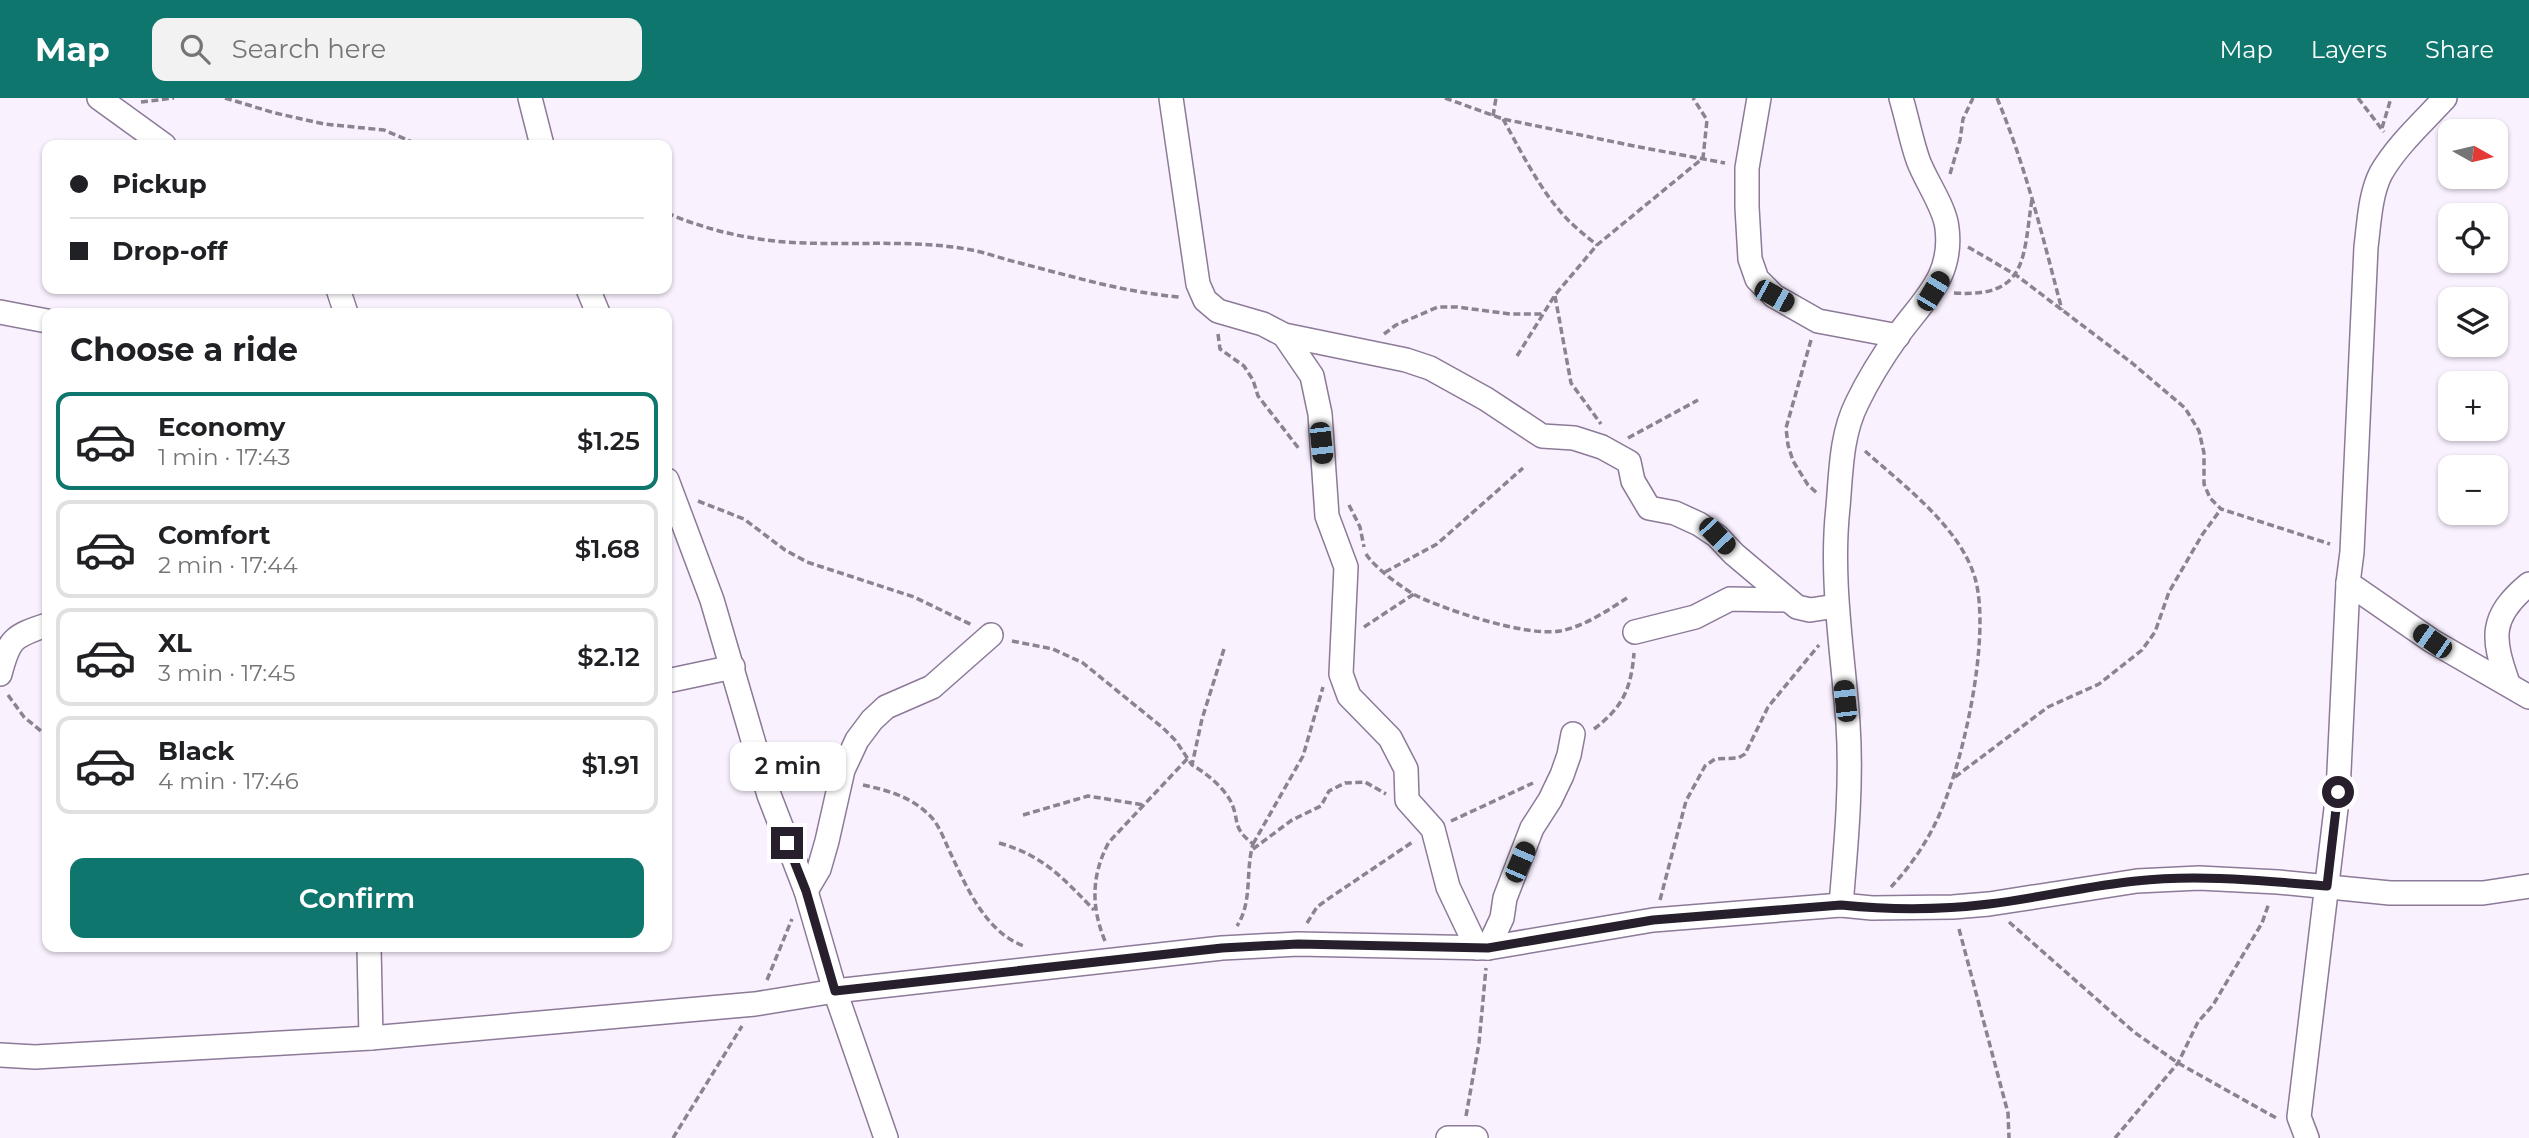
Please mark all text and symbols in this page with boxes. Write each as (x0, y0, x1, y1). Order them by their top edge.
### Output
search box (152, 18, 642, 81)
text: Map (35, 29, 110, 69)
icon: search (176, 30, 214, 68)
text: Search here (232, 33, 386, 65)
text: Map (2219, 35, 2273, 64)
text: Layers (2311, 35, 2387, 64)
text: Share (2425, 35, 2494, 64)
north arrow (2438, 119, 2508, 189)
map controls (2438, 119, 2508, 525)
text: Pickup (112, 168, 207, 200)
button: locate (2438, 203, 2508, 273)
text: Drop-off (112, 235, 227, 267)
car (1914, 268, 1953, 314)
car (1751, 277, 1798, 315)
button: layers (2438, 287, 2508, 357)
text: Choose a ride (70, 330, 298, 369)
button: + (2438, 371, 2508, 441)
icon: car (74, 410, 137, 473)
text: Economy (158, 411, 285, 443)
car (1309, 421, 1334, 465)
text: $1.25 (577, 425, 640, 457)
text: 1 min · 17:43 (158, 443, 290, 471)
button: − (2438, 455, 2508, 525)
car (1695, 514, 1740, 558)
icon: car (74, 518, 137, 581)
text: Comfort (158, 519, 270, 551)
text: $1.68 (575, 533, 640, 565)
text: 2 min · 17:44 (158, 551, 298, 579)
car (2409, 620, 2456, 662)
icon: car (74, 626, 137, 689)
text: XL (158, 627, 192, 659)
text: $2.12 (577, 641, 640, 673)
text: 3 min · 17:45 (158, 659, 295, 687)
car (1833, 679, 1858, 723)
icon: car (74, 734, 137, 797)
text: Black (158, 735, 234, 767)
callout: 2 min (729, 742, 845, 790)
text: $1.91 (581, 749, 640, 781)
text: 2 min (755, 752, 821, 780)
text: 4 min · 17:46 (158, 767, 299, 795)
route start (2322, 776, 2354, 808)
route end (771, 827, 803, 859)
car (1503, 839, 1538, 885)
button: Confirm (70, 858, 644, 938)

